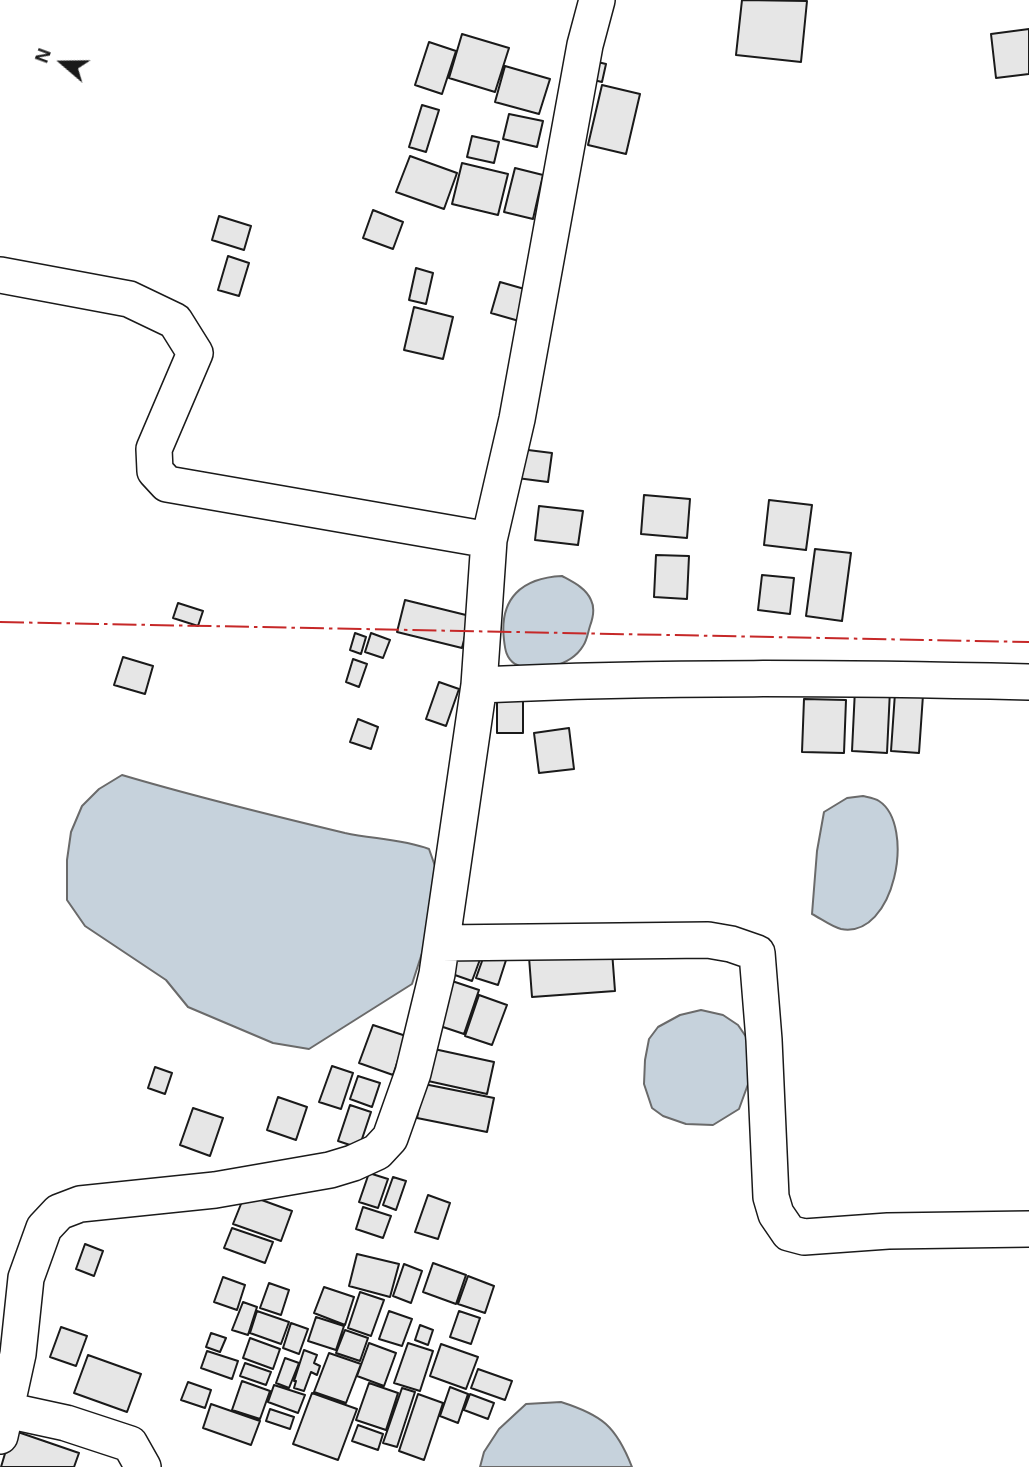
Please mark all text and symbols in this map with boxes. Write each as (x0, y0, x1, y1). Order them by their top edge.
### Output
north arrow (28, 28, 98, 98)
text: N (31, 46, 55, 66)

